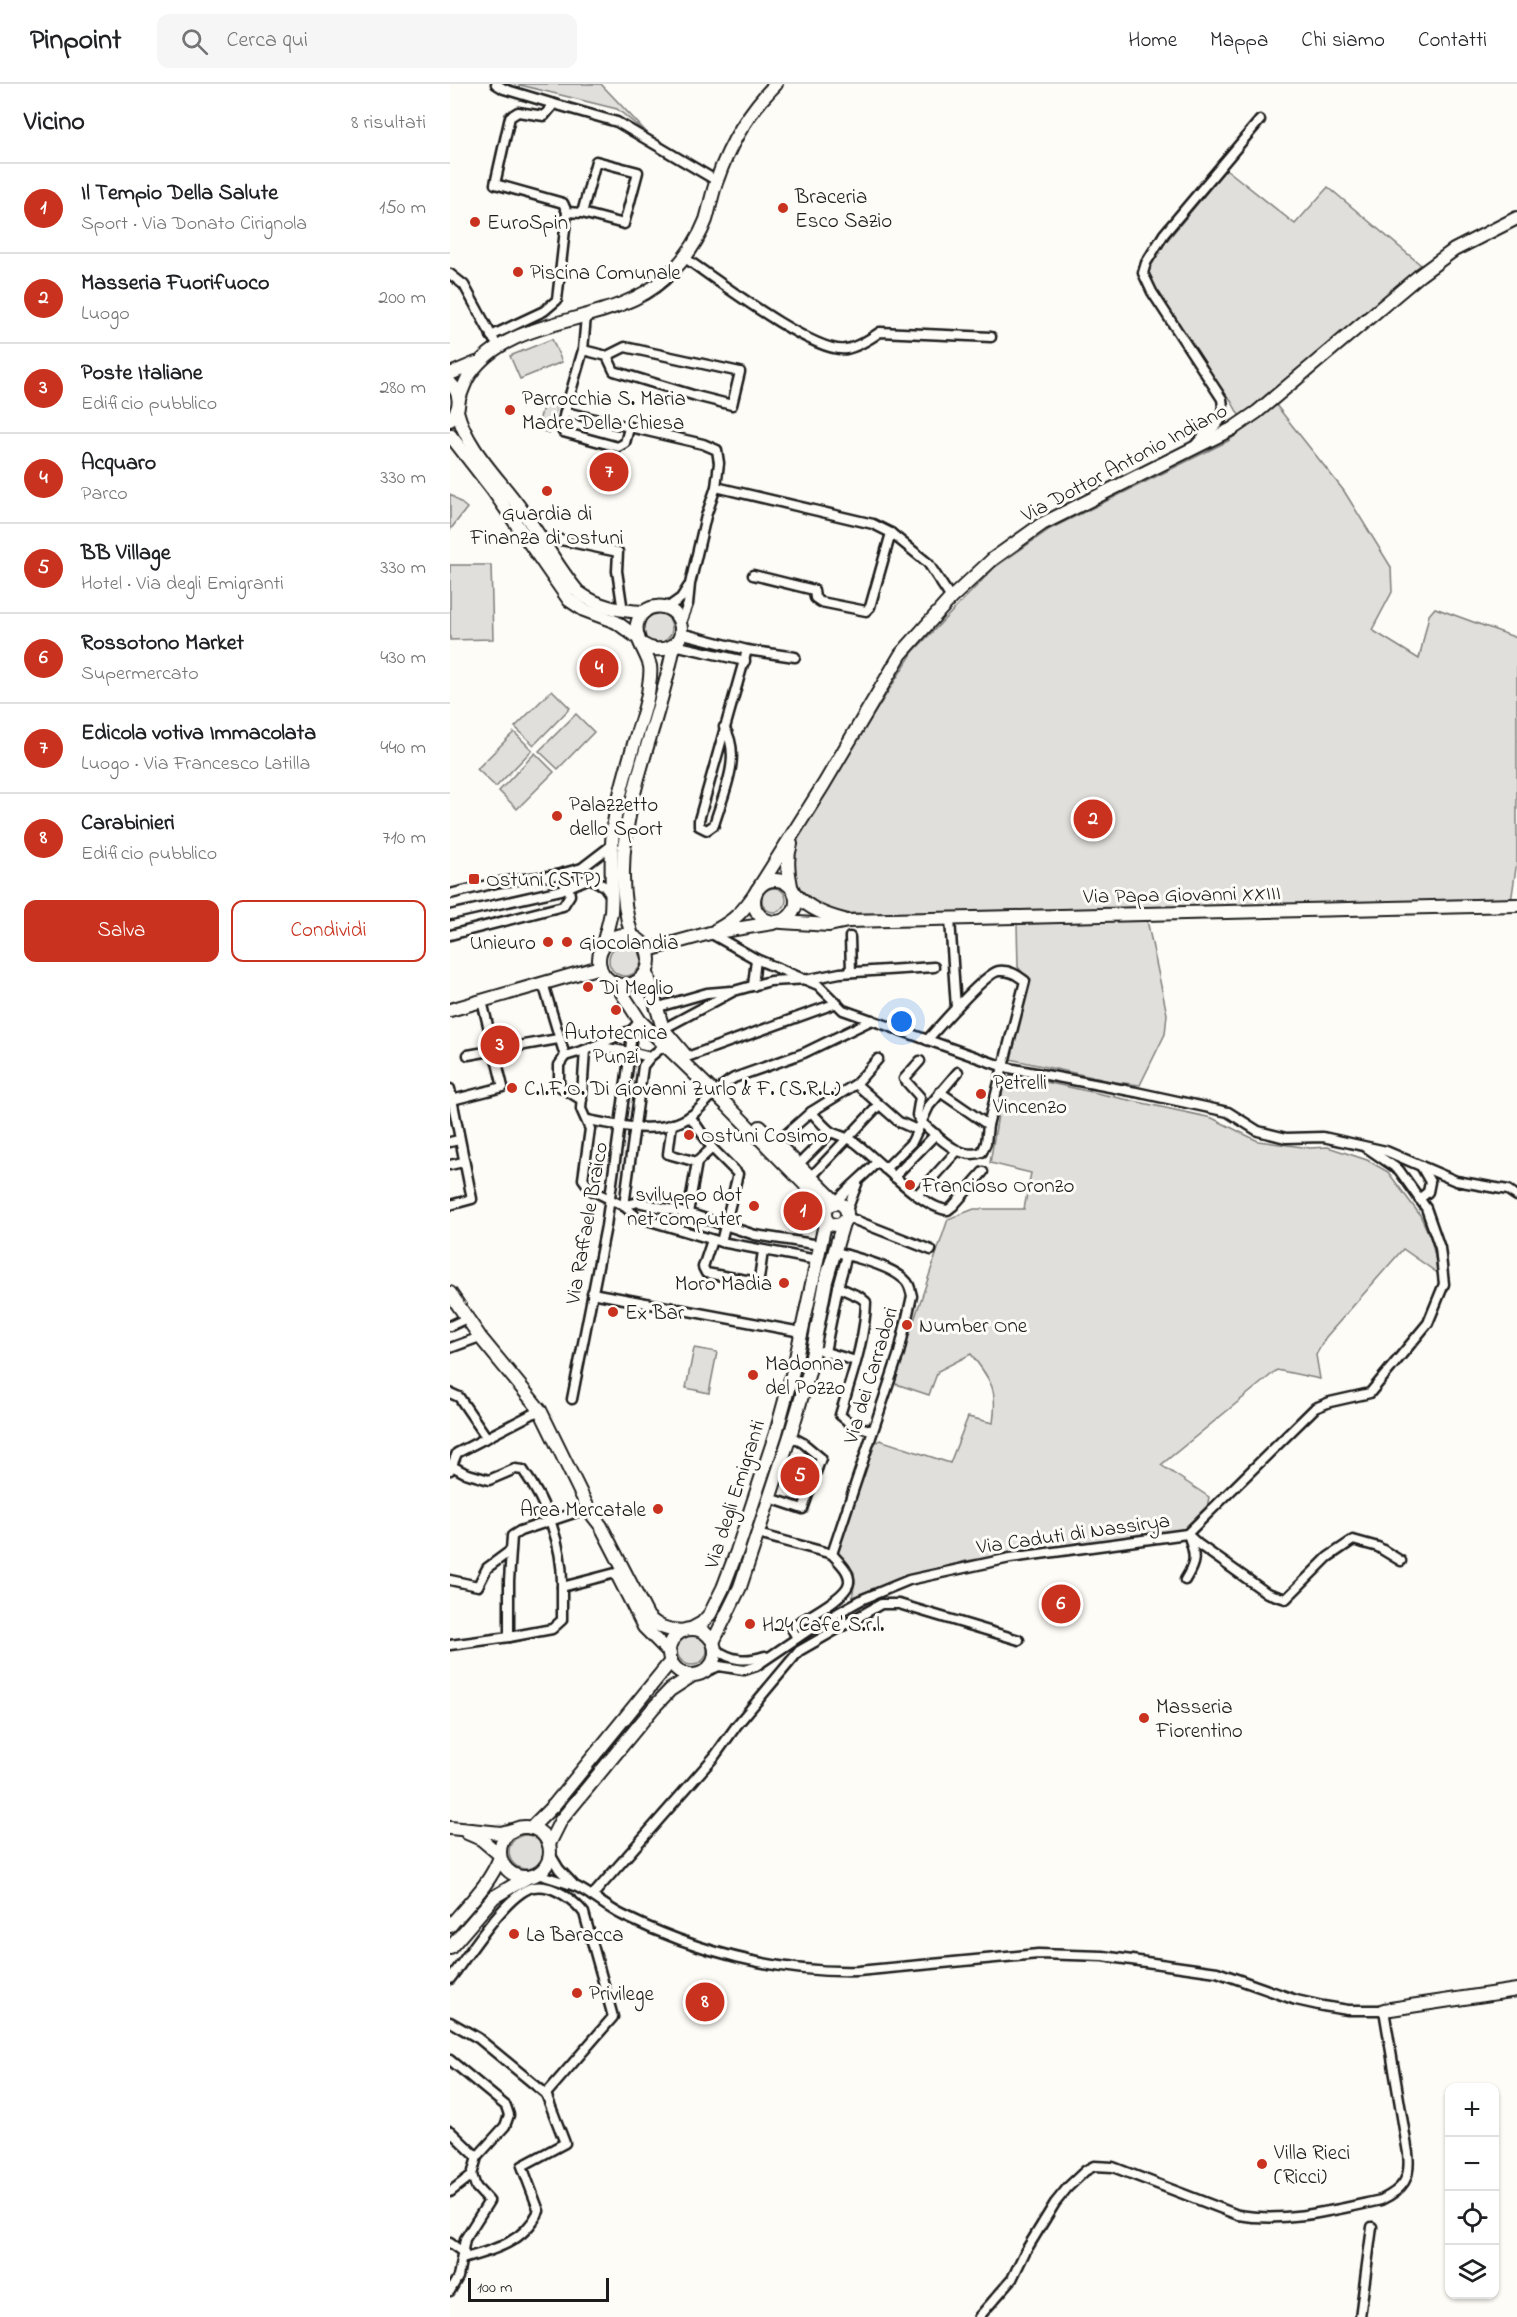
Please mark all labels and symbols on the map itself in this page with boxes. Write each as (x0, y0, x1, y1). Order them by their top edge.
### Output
place label: Braceria Esco Sazio (794, 183, 892, 237)
marker: Braceria Esco Sazio (776, 201, 790, 215)
place label: EuroSpin (487, 209, 568, 239)
marker: EuroSpin (468, 215, 482, 229)
place label: Piscina Comunale (530, 259, 681, 289)
marker: Piscina Comunale (511, 265, 525, 279)
place label: Parrocchia S. Maria Madre Della Chiesa (522, 385, 686, 439)
street label: Via Dottor Antonio Indiano (1016, 397, 1233, 531)
marker: Parrocchia S. Maria Madre Della Chiesa (503, 403, 517, 417)
pin: 7 (590, 450, 628, 494)
marker: Guardia di Finanza di Ostuni (540, 484, 554, 498)
place label: Guardia di Finanza di Ostuni (469, 500, 624, 554)
pin: 4 (580, 646, 618, 690)
place label: Palazzetto dello Sport (569, 791, 663, 845)
pin: 2 (1074, 796, 1112, 842)
marker: Palazzetto dello Sport (550, 809, 564, 823)
place label: Ostuni (STP) (486, 866, 600, 896)
marker: Ostuni (STP) (467, 872, 481, 886)
street label: Via Papa Giovanni XXIII (1082, 879, 1281, 913)
place label: Unieuro (470, 929, 536, 959)
place label: Giocolandia (579, 929, 679, 959)
marker: Unieuro (541, 935, 555, 949)
marker: Giocolandia (560, 935, 574, 949)
place label: Di Meglio (599, 974, 674, 1006)
marker: Di Meglio (581, 980, 595, 994)
marker: Autotecnica Punzi (609, 1003, 623, 1017)
your location (887, 1007, 916, 1036)
place label: Autotecnica Punzi (564, 1019, 668, 1073)
pin: 3 (481, 1022, 520, 1068)
place label: Petrelli Vincenzo (992, 1069, 1067, 1123)
place label: C.I.F.O. Di Giovanni Zurlo & F. (S.R.L.) (524, 1075, 841, 1105)
marker: C.I.F.O. Di Giovanni Zurlo & F. (S.R.L.) (505, 1081, 519, 1095)
marker: Petrelli Vincenzo (974, 1087, 988, 1101)
place label: Ostuni Cosimo (701, 1122, 828, 1152)
marker: Ostuni Cosimo (682, 1128, 696, 1142)
street label: Via Raffaele Braico (559, 1140, 617, 1308)
place label: Francioso Oronzo (921, 1172, 1074, 1202)
marker: Francioso Oronzo (903, 1178, 917, 1192)
place label: sviluppo dot net computer (627, 1181, 742, 1235)
pin: 1 (784, 1188, 822, 1234)
marker: sviluppo dot net computer (747, 1199, 761, 1213)
place label: Moro Madia (675, 1270, 772, 1300)
marker: Moro Madia (777, 1276, 791, 1290)
place label: Ex Bar (625, 1299, 685, 1329)
street label: Via dei Carradori (837, 1303, 907, 1449)
marker: Ex Bar (606, 1305, 620, 1319)
place label: Number One (919, 1312, 1028, 1342)
marker: Number One (900, 1318, 914, 1332)
place label: Madonna del Pozzo (765, 1350, 845, 1404)
marker: Madonna del Pozzo (746, 1368, 760, 1382)
street label: Via degli Emigranti (697, 1416, 776, 1575)
pin: 5 (780, 1454, 820, 1498)
place label: Area Mercatale (520, 1496, 647, 1526)
marker: Area Mercatale (651, 1502, 665, 1516)
street label: Via Caduti di Nassirya (974, 1507, 1172, 1566)
pin: 6 (1042, 1582, 1080, 1627)
place label: H24 Cafe' S.r.l. (762, 1611, 884, 1641)
marker: H24 Cafe' S.r.l. (743, 1617, 757, 1631)
place label: Masseria Fiorentino (1155, 1693, 1243, 1747)
marker: Masseria Fiorentino (1137, 1711, 1151, 1725)
place label: La Baracca (526, 1921, 624, 1951)
marker: La Baracca (507, 1927, 521, 1941)
place label: Privilege (589, 1980, 654, 2012)
pin: 8 (686, 1980, 724, 2024)
marker: Privilege (570, 1986, 584, 2000)
place label: Villa Rieci (Ricci) (1273, 2139, 1350, 2193)
marker: Villa Rieci (Ricci) (1255, 2157, 1269, 2171)
scale bar (468, 2275, 609, 2302)

